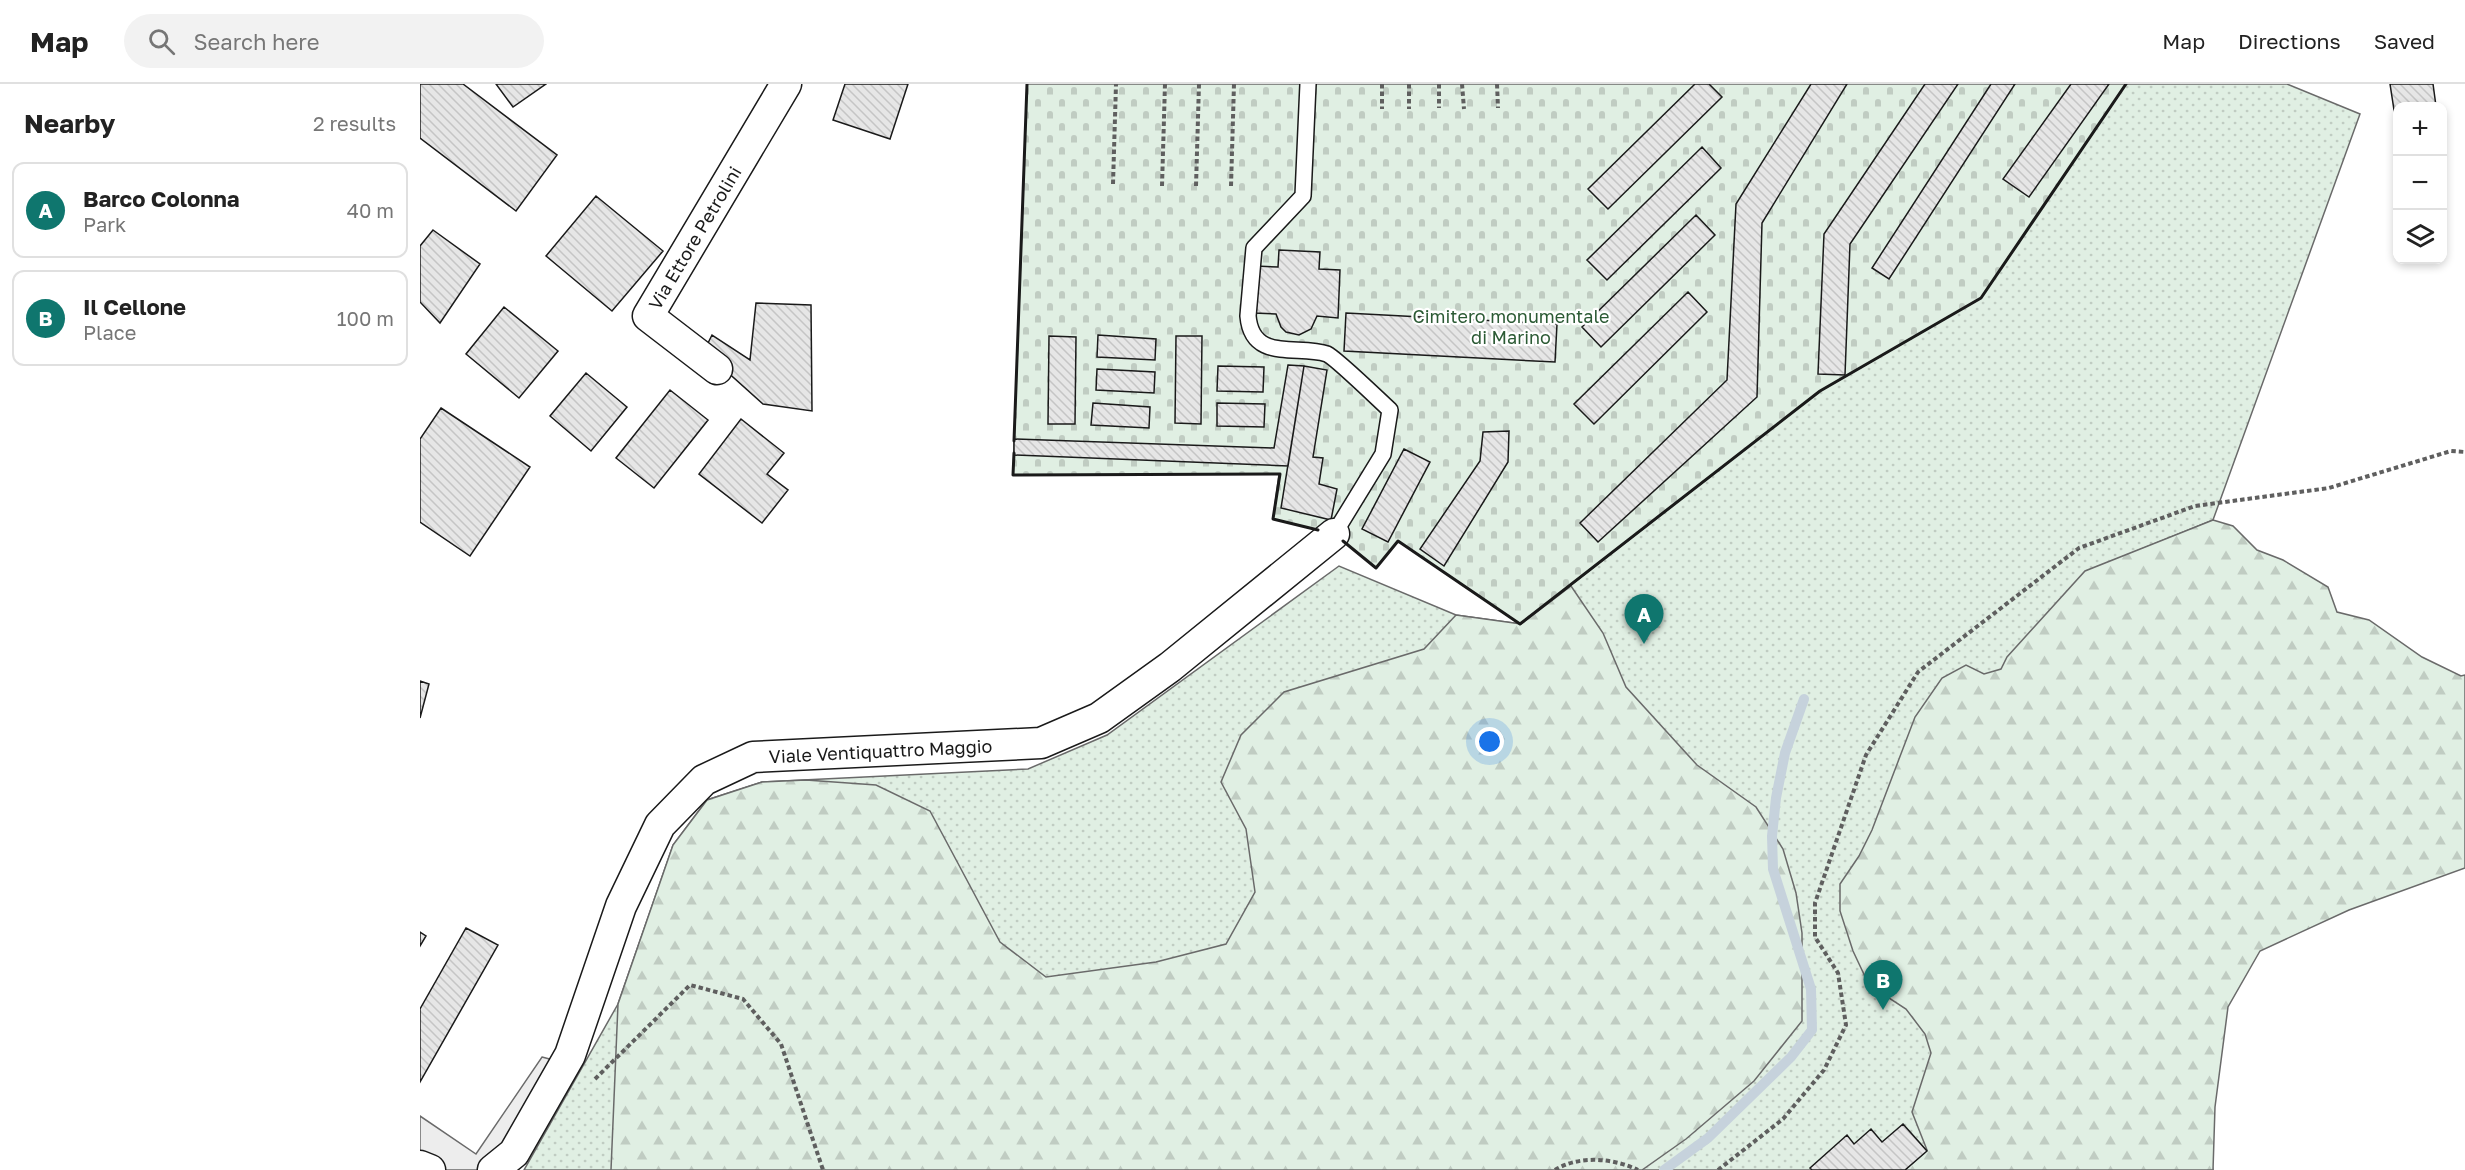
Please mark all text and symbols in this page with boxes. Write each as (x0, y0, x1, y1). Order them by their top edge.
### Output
search box (124, 14, 544, 68)
text: Map (30, 25, 88, 58)
icon: search (145, 25, 178, 58)
text: Search here (193, 28, 319, 55)
text: Map (2162, 28, 2205, 54)
text: Directions (2238, 28, 2341, 54)
text: Saved (2374, 28, 2435, 54)
map controls (2393, 102, 2447, 264)
button: + (2393, 102, 2447, 156)
text: Nearby (24, 108, 115, 139)
text: 2 results (313, 111, 396, 135)
button: − (2393, 156, 2447, 210)
street label: Via Ettore Petrolini (643, 162, 746, 313)
text: Barco Colonna (83, 185, 240, 212)
text: A (38, 198, 53, 222)
text: 40 m (347, 198, 394, 222)
button: layers (2393, 210, 2447, 264)
text: Park (83, 212, 126, 236)
text: Il Cellone (83, 293, 186, 320)
park label: Cimitero monumentale di Marino (1413, 305, 1609, 348)
text: B (38, 306, 53, 330)
text: 100 m (337, 306, 394, 330)
text: Place (83, 320, 136, 344)
pin: A (1624, 594, 1664, 644)
your location (1475, 727, 1504, 756)
street label: Viale Ventiquattro Maggio (768, 734, 993, 767)
pin: B (1864, 960, 1902, 1010)

